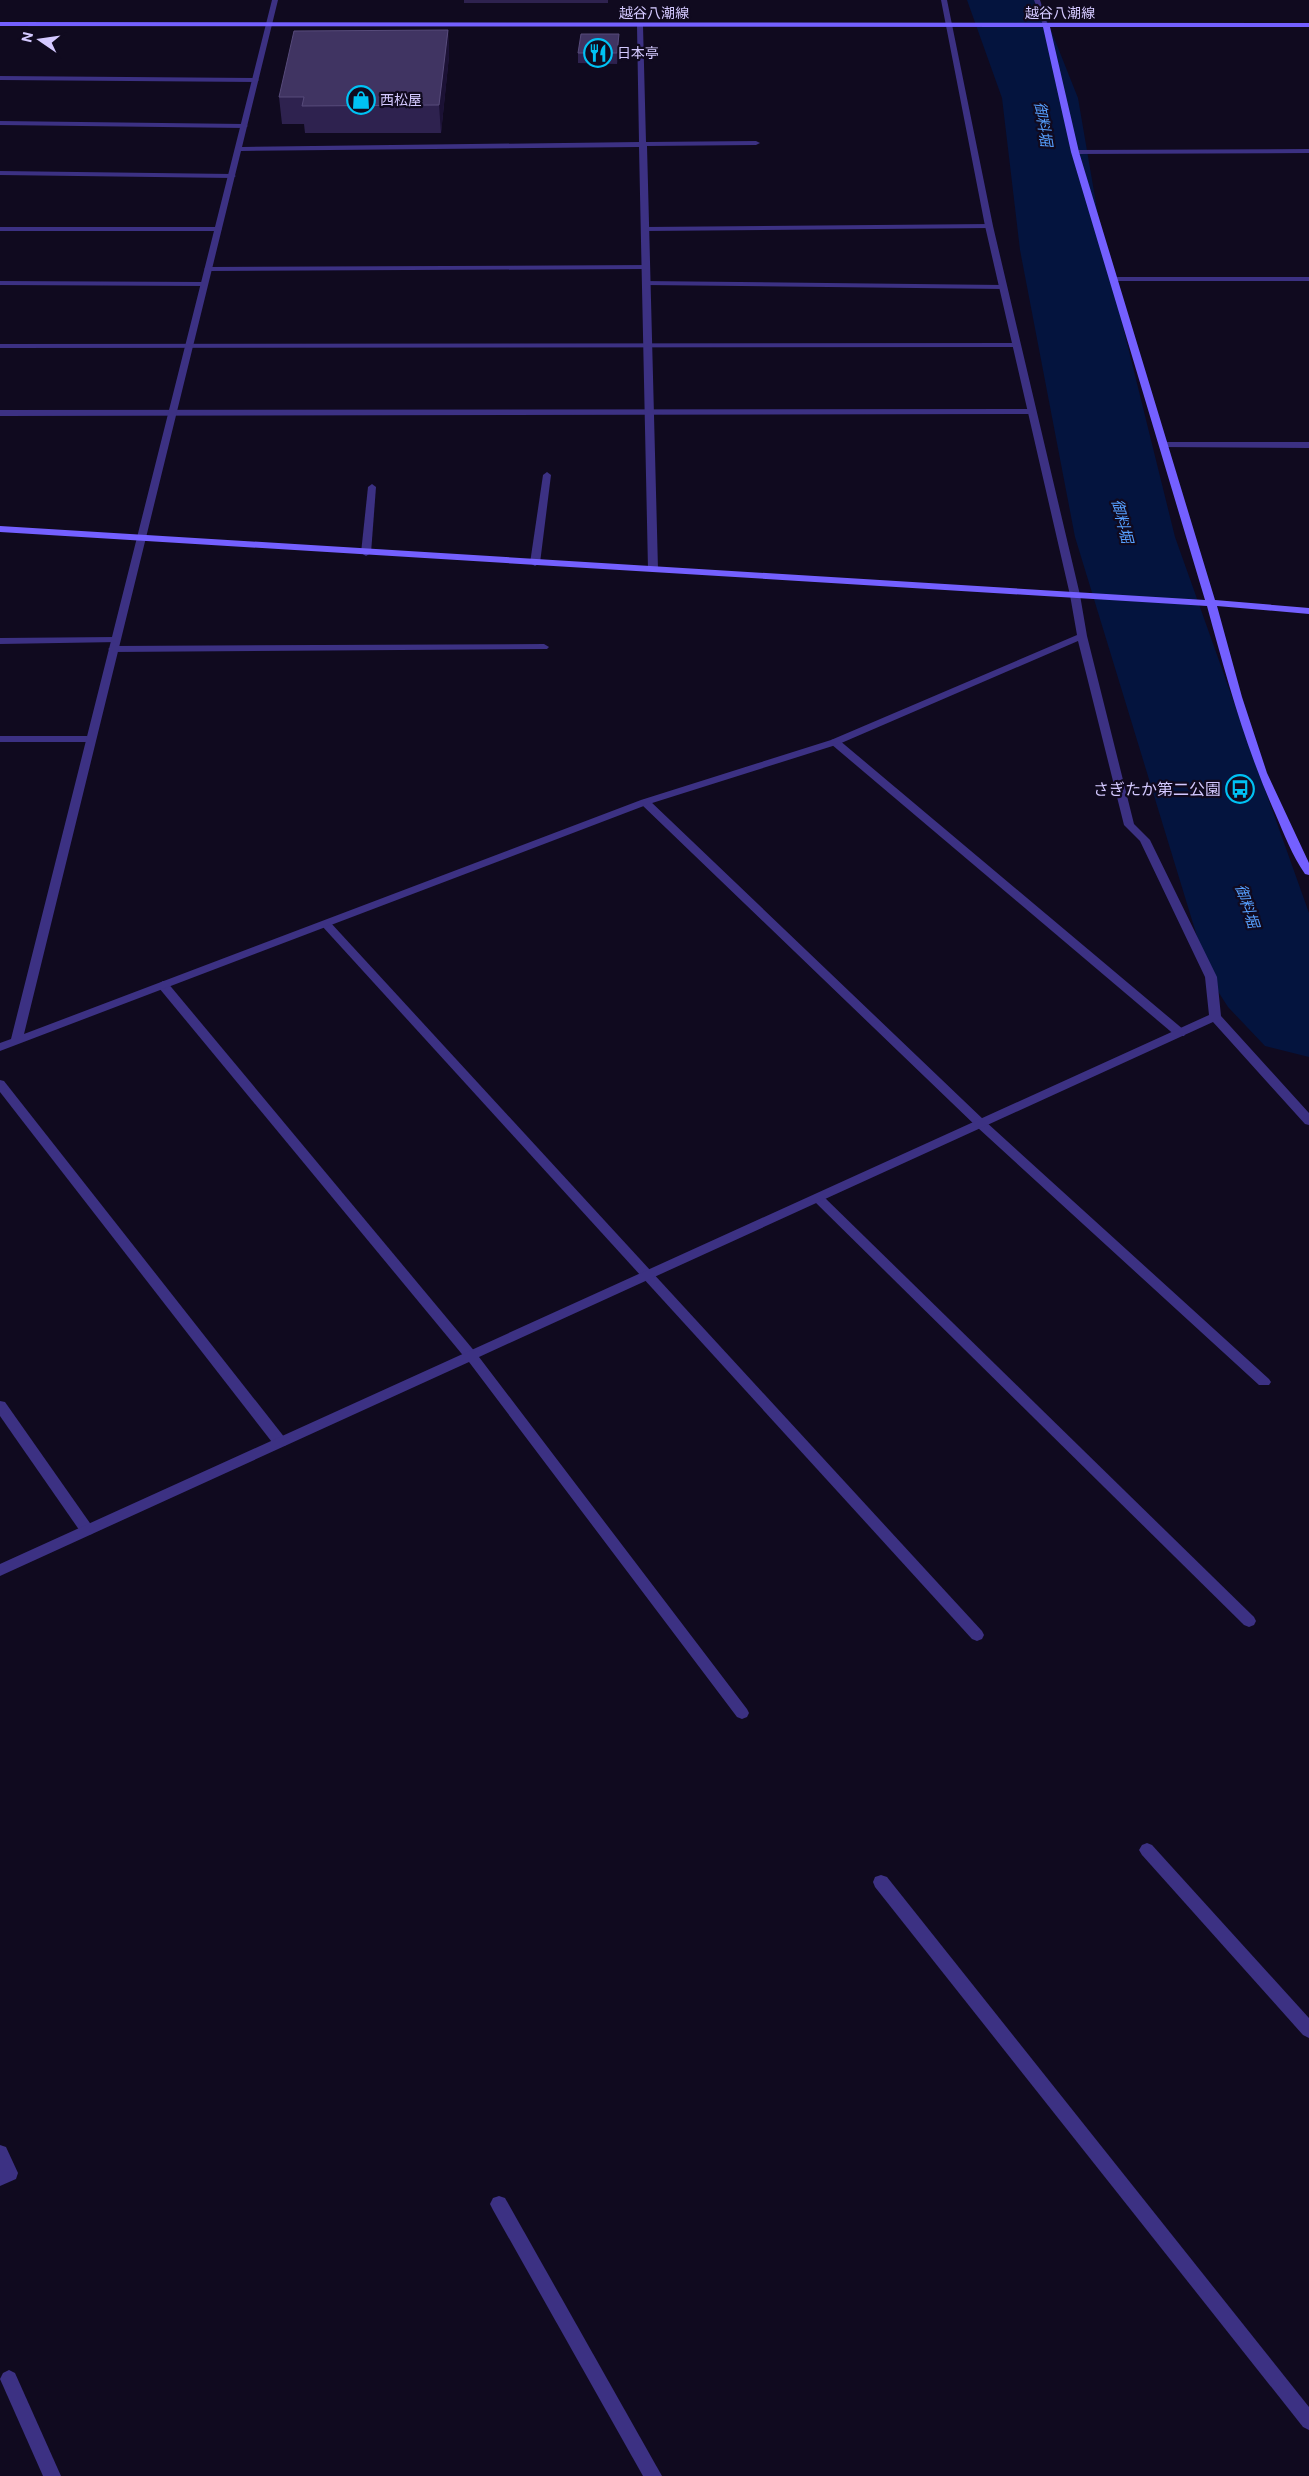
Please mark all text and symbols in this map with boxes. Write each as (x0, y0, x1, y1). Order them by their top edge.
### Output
street label: 越谷八潮線 (619, 5, 689, 21)
street label: 越谷八潮線 (1025, 5, 1095, 21)
north arrow (15, 15, 65, 65)
text: N (18, 30, 36, 44)
restaurant icon: 日本亭 (583, 38, 613, 68)
place label: 日本亭 (617, 45, 659, 61)
shop icon: 西松屋 (346, 85, 376, 115)
place label: 西松屋 (380, 92, 422, 108)
water label: 御料堀 (1031, 100, 1056, 150)
water label: 御料堀 (1108, 497, 1137, 547)
bus stop icon: さぎたか第二公園 (1225, 774, 1255, 804)
place label: さぎたか第二公園 (1093, 780, 1221, 799)
water label: 御料堀 (1231, 882, 1263, 932)

